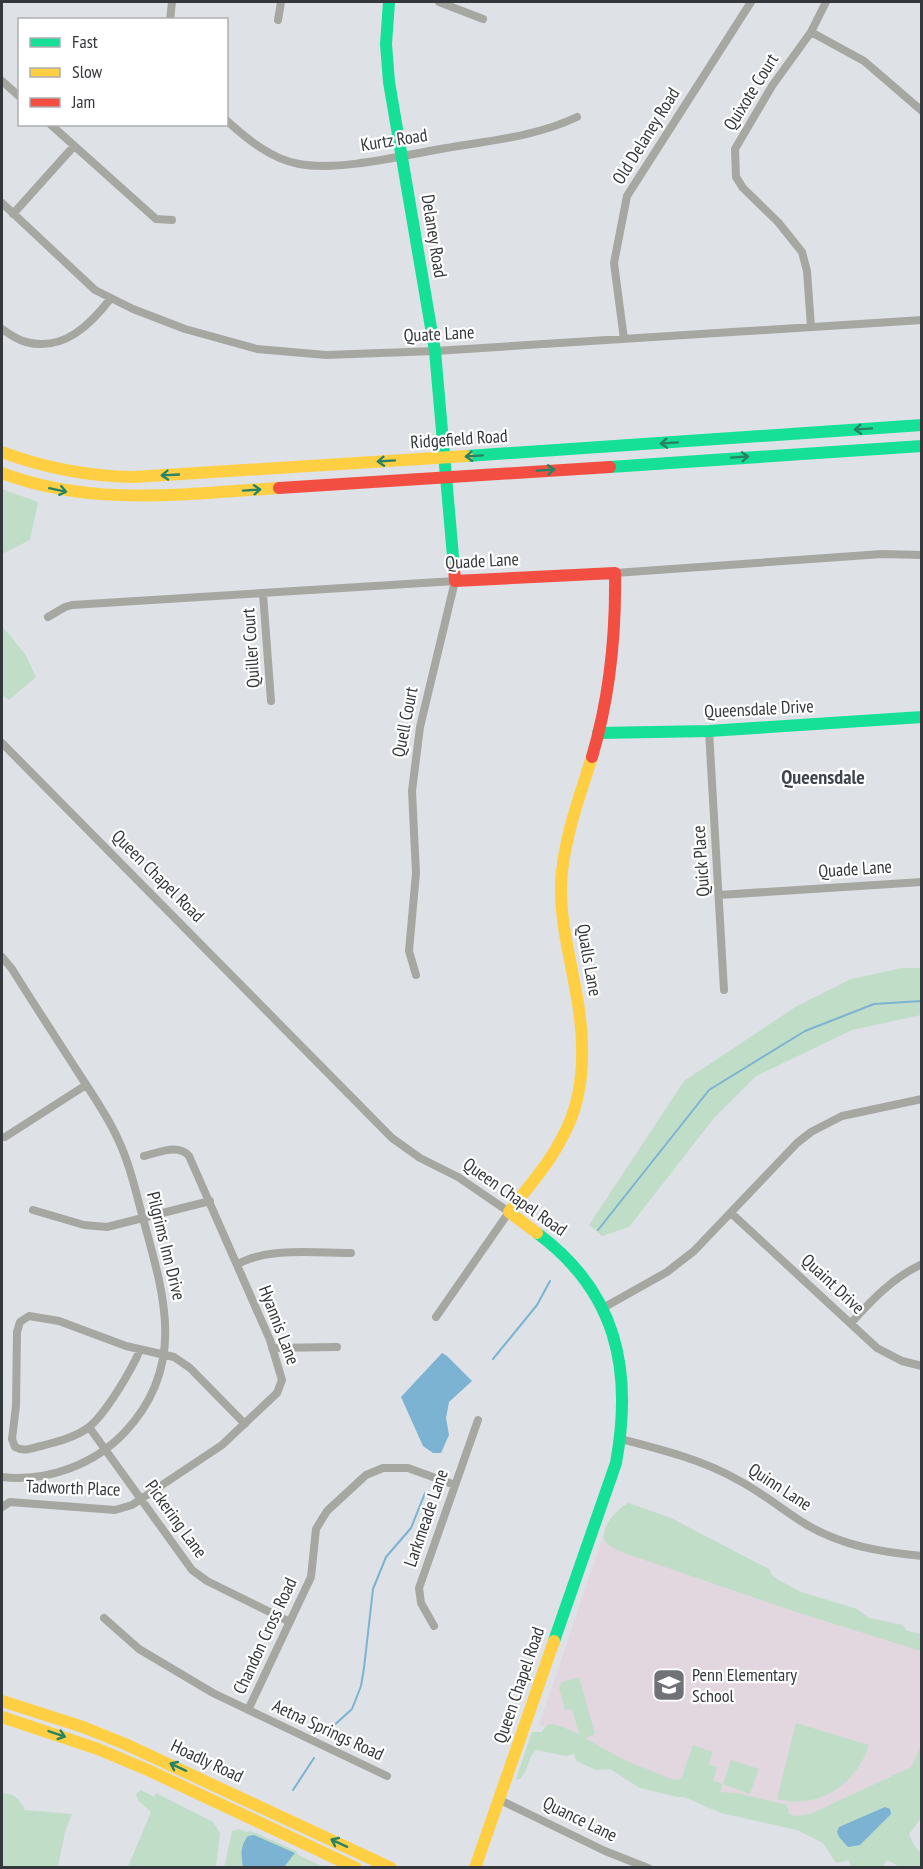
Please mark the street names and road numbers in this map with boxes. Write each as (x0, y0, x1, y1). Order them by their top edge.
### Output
street label: Quixote Court (718, 49, 783, 134)
street label: Old Delaney Road (607, 83, 684, 188)
street label: Kurtz Road (359, 123, 429, 156)
street label: Delaney Road (417, 193, 452, 279)
street label: Quate Lane (403, 320, 475, 347)
street label: Ridgefield Road (410, 424, 508, 453)
street label: Quade Lane (445, 547, 519, 574)
street label: Quiller Court (236, 607, 265, 689)
street label: Quell Court (386, 685, 423, 759)
street label: Queensdale Drive (704, 694, 814, 723)
street label: Queen Chapel Road (107, 825, 209, 927)
street label: Quick Place (687, 825, 714, 897)
street label: Quade Lane (817, 854, 893, 883)
street label: Qualls Lane (572, 922, 607, 998)
street label: Queen Chapel Road (459, 1152, 572, 1241)
street label: Pilgrims Inn Drive (142, 1189, 191, 1303)
street label: Quaint Drive (797, 1249, 870, 1319)
street label: Hyannis Lane (254, 1282, 305, 1368)
street label: Quinn Lane (744, 1458, 816, 1516)
street label: Larkmeade Lane (398, 1466, 453, 1570)
street label: Tadworth Place (25, 1474, 121, 1501)
street label: Pickering Lane (140, 1475, 212, 1562)
street label: Chandon Cross Road (228, 1574, 302, 1698)
street label: Queen Chapel Road (488, 1624, 549, 1746)
street label: Aetna Springs Road (269, 1694, 388, 1765)
street label: Hoadly Road (167, 1734, 247, 1787)
street label: Quance Lane (539, 1791, 621, 1846)

